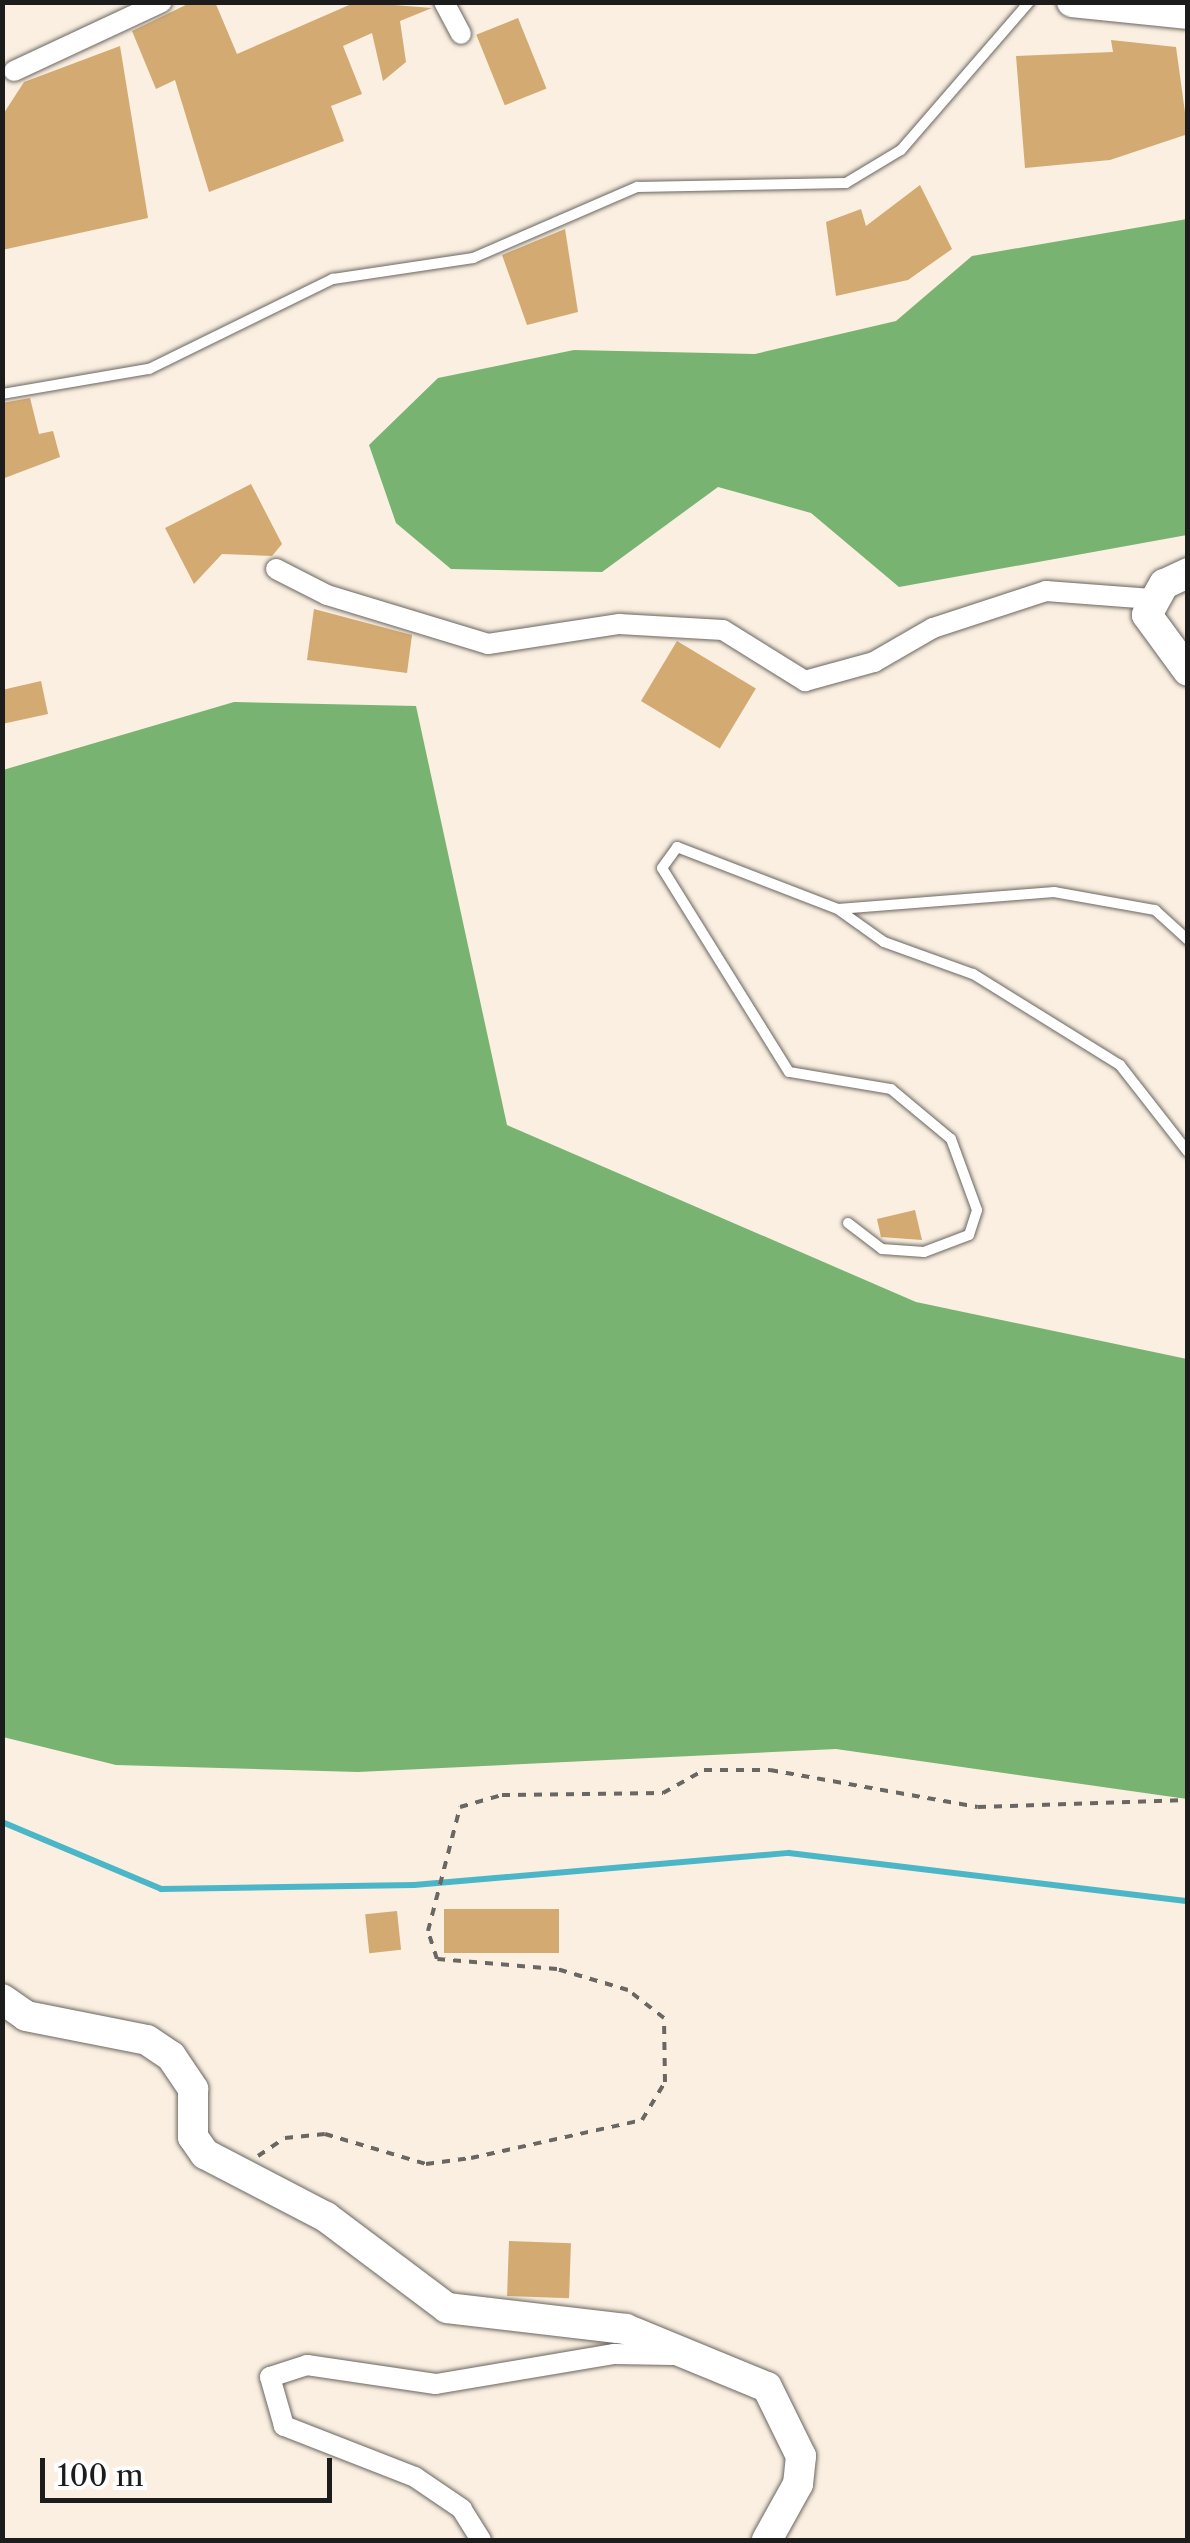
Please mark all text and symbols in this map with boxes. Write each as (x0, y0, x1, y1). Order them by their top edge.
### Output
scale bar (45, 2438, 338, 2500)
text: 100 m (57, 2457, 144, 2494)

